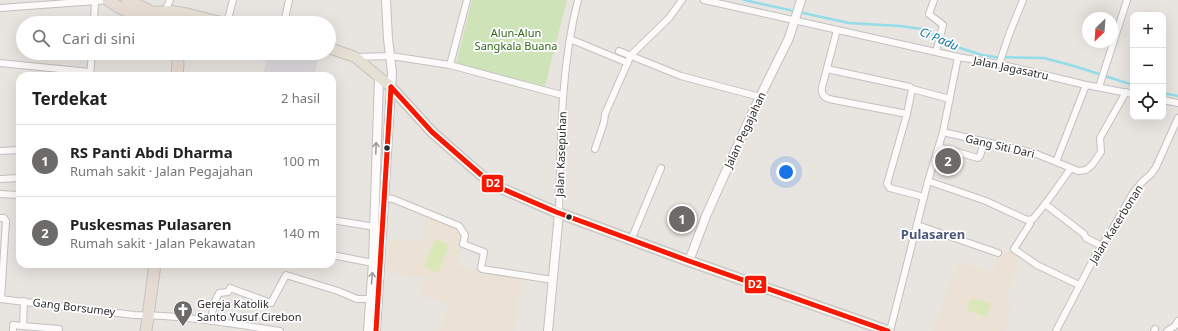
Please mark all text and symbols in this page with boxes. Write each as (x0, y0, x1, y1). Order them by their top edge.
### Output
north arrow (1082, 12, 1118, 48)
map controls (1130, 12, 1166, 120)
button: + (1130, 12, 1166, 48)
search box (16, 16, 336, 60)
water label: Ci Padu (917, 23, 961, 54)
park label: Alun-Alun Sangkala Buana (475, 25, 557, 53)
icon: search (30, 27, 52, 49)
text: Cari di sini (62, 28, 135, 48)
button: − (1130, 48, 1166, 84)
street label: Jalan Jagasatru (971, 52, 1050, 83)
button: locate (1130, 84, 1166, 120)
text: Terdekat (32, 87, 107, 110)
text: 2 hasil (281, 89, 320, 107)
street label: Jalan Pegajahan (720, 89, 769, 171)
street label: Jalan Kasepuhan (551, 111, 569, 198)
street label: Gang Siti Dari (964, 130, 1036, 161)
text: RS Panti Abdi Dharma (70, 142, 233, 162)
one-way arrow (373, 142, 380, 155)
unlabelled marker (382, 143, 392, 153)
pin: 2 (935, 146, 961, 176)
text: 1 (41, 152, 49, 170)
text: 100 m (282, 152, 320, 170)
text: Rumah sakit · Jalan Pegajahan (70, 162, 253, 180)
your location (776, 162, 796, 182)
line badge: D2 (481, 174, 504, 193)
text: D2 (486, 175, 500, 190)
street label: Jalan Kacerbonan (1085, 182, 1146, 267)
pin: 1 (669, 204, 695, 234)
unlabelled marker (564, 212, 574, 222)
text: Puskesmas Pulasaren (70, 214, 232, 234)
text: 2 (41, 224, 49, 242)
text: 140 m (282, 224, 320, 242)
district label: Pulasaren (901, 225, 965, 243)
text: Rumah sakit · Jalan Pekawatan (70, 234, 256, 252)
one-way arrow (368, 272, 376, 285)
line badge: D2 (744, 275, 767, 294)
text: D2 (748, 276, 762, 291)
street label: Gang Borsumey (32, 294, 116, 319)
place label: Gereja Katolik Santo Yusuf Cirebon (197, 296, 301, 324)
church icon: Gereja Katolik Santo Yusuf Cirebon (172, 299, 194, 327)

